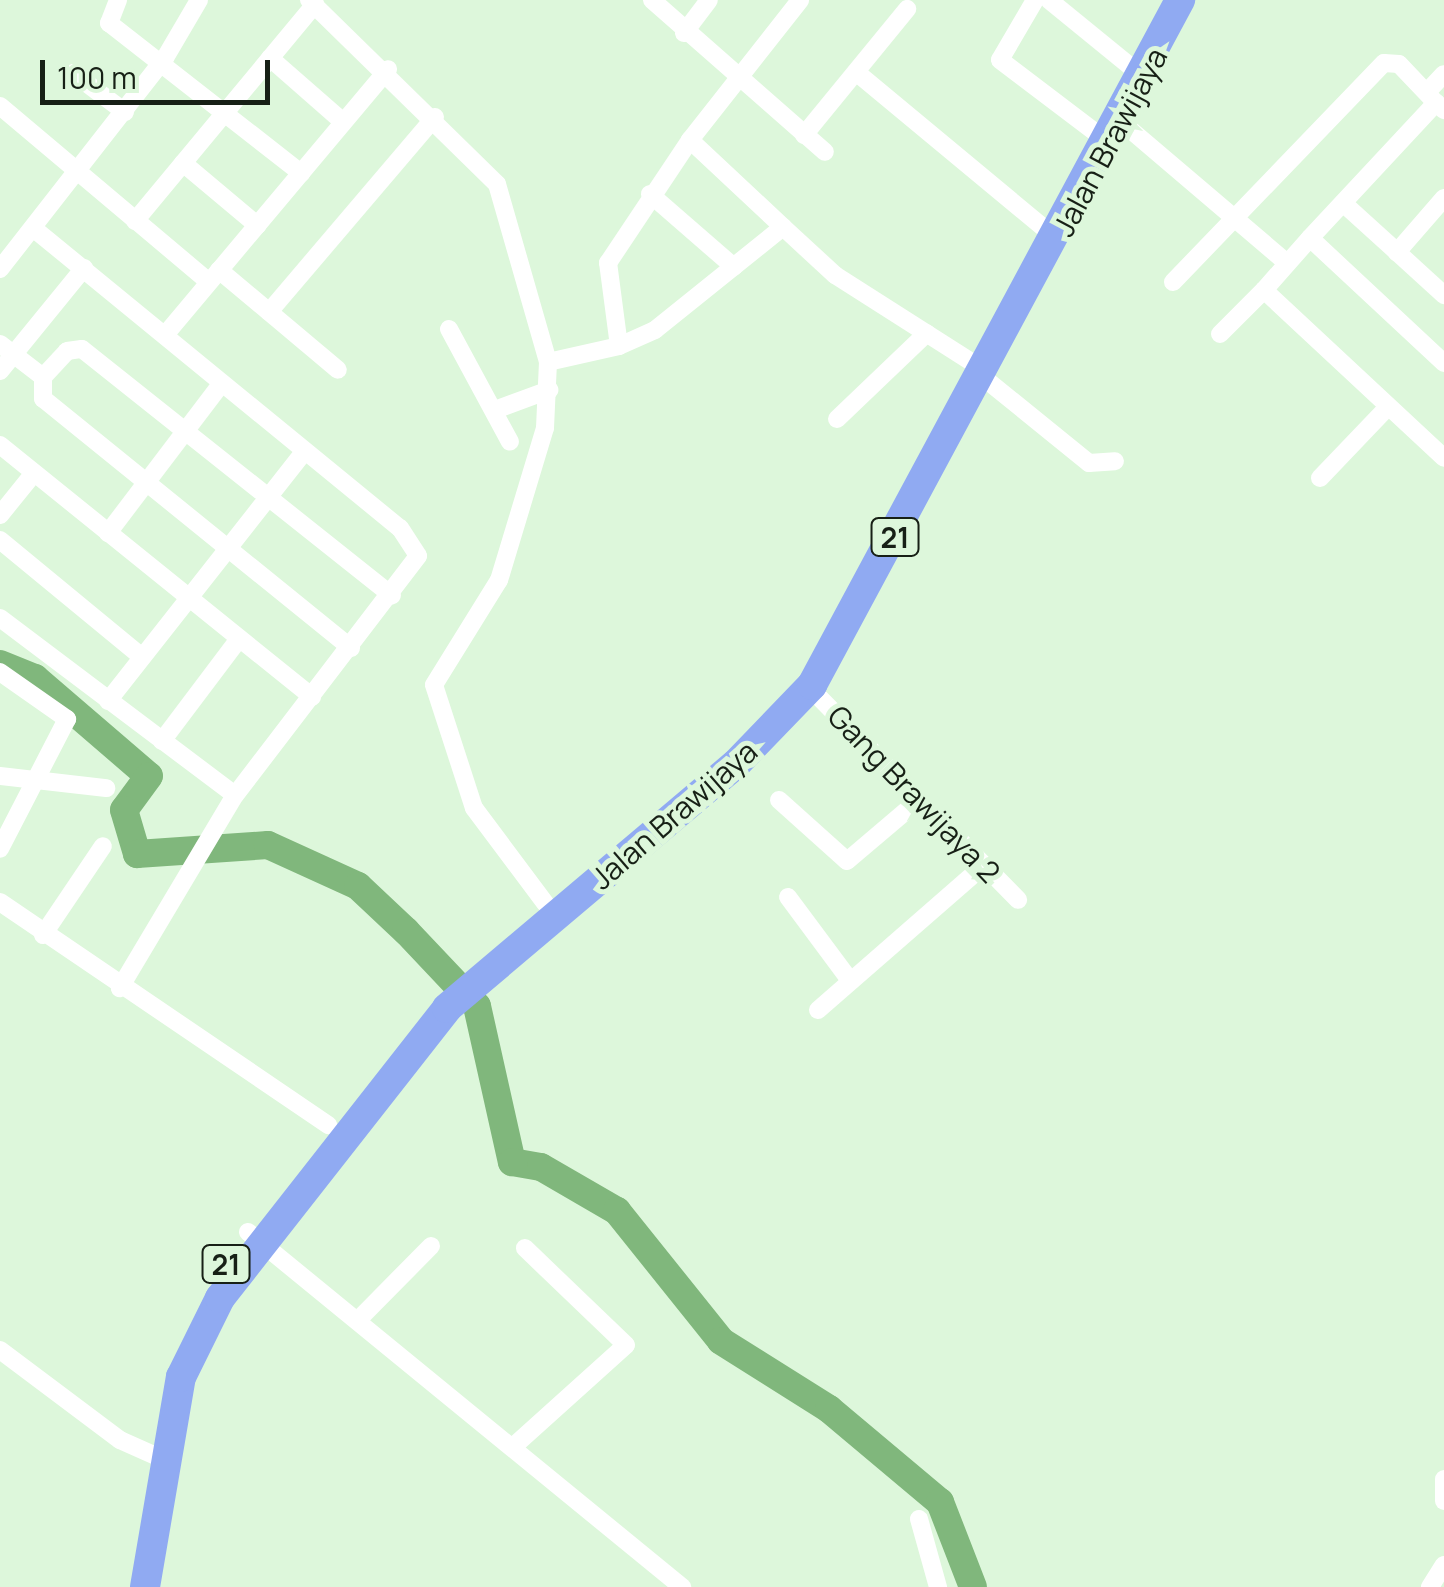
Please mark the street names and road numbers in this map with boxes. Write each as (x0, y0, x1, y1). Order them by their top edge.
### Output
street label: Jalan Brawijaya (1045, 42, 1175, 242)
road number: 21 (870, 514, 920, 560)
street label: Gang Brawijaya 2 (820, 698, 1008, 890)
street label: Jalan Brawijaya (584, 733, 764, 897)
road number: 21 (201, 1241, 251, 1287)

